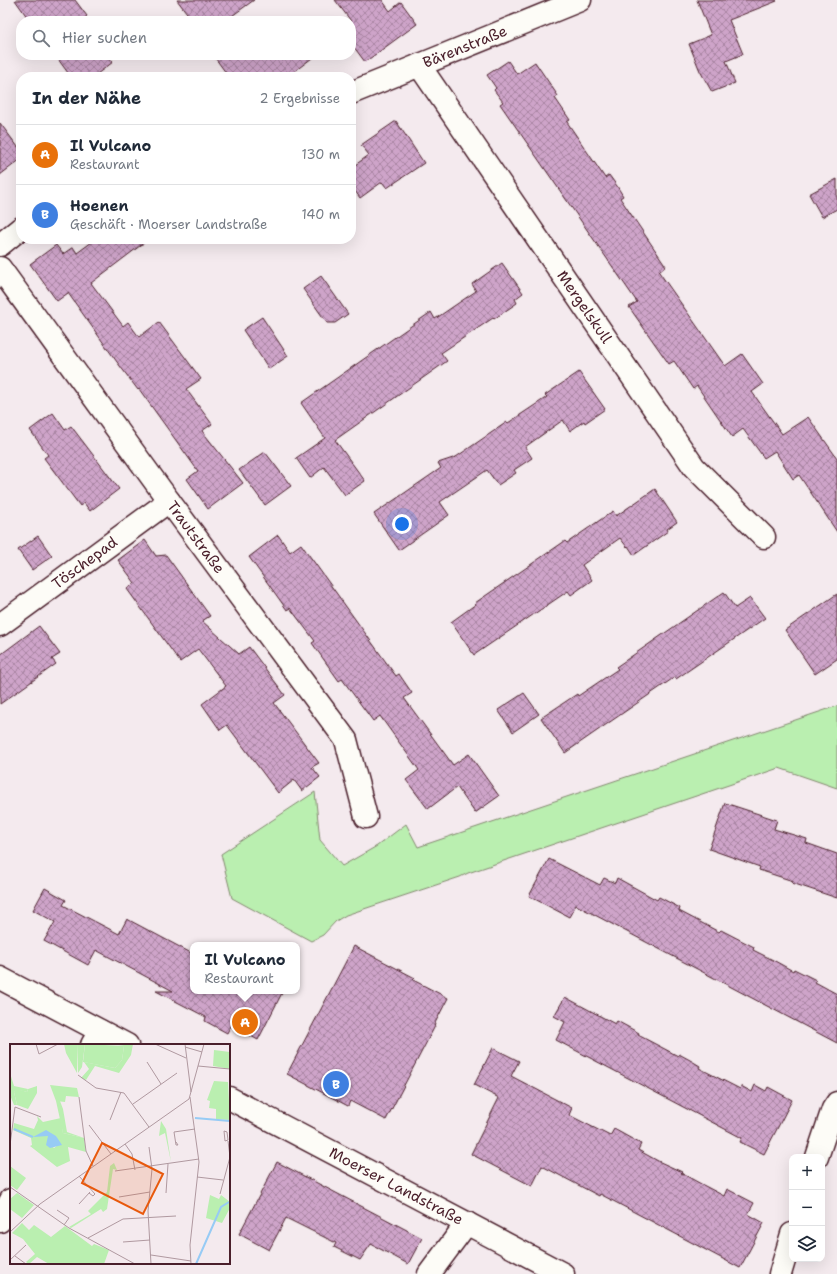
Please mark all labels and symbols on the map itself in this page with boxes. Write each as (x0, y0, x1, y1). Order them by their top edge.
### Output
street label: Bärenstraße (420, 21, 510, 73)
street label: Mergelskull (552, 266, 617, 348)
street label: Trautstraße (162, 497, 229, 578)
your location (392, 514, 412, 534)
street label: Töschepad (48, 532, 122, 594)
pin: A (232, 1007, 258, 1037)
inset map (10, 1044, 230, 1264)
pin: B (323, 1069, 349, 1099)
street label: Moerser Landstraße (326, 1143, 467, 1230)

